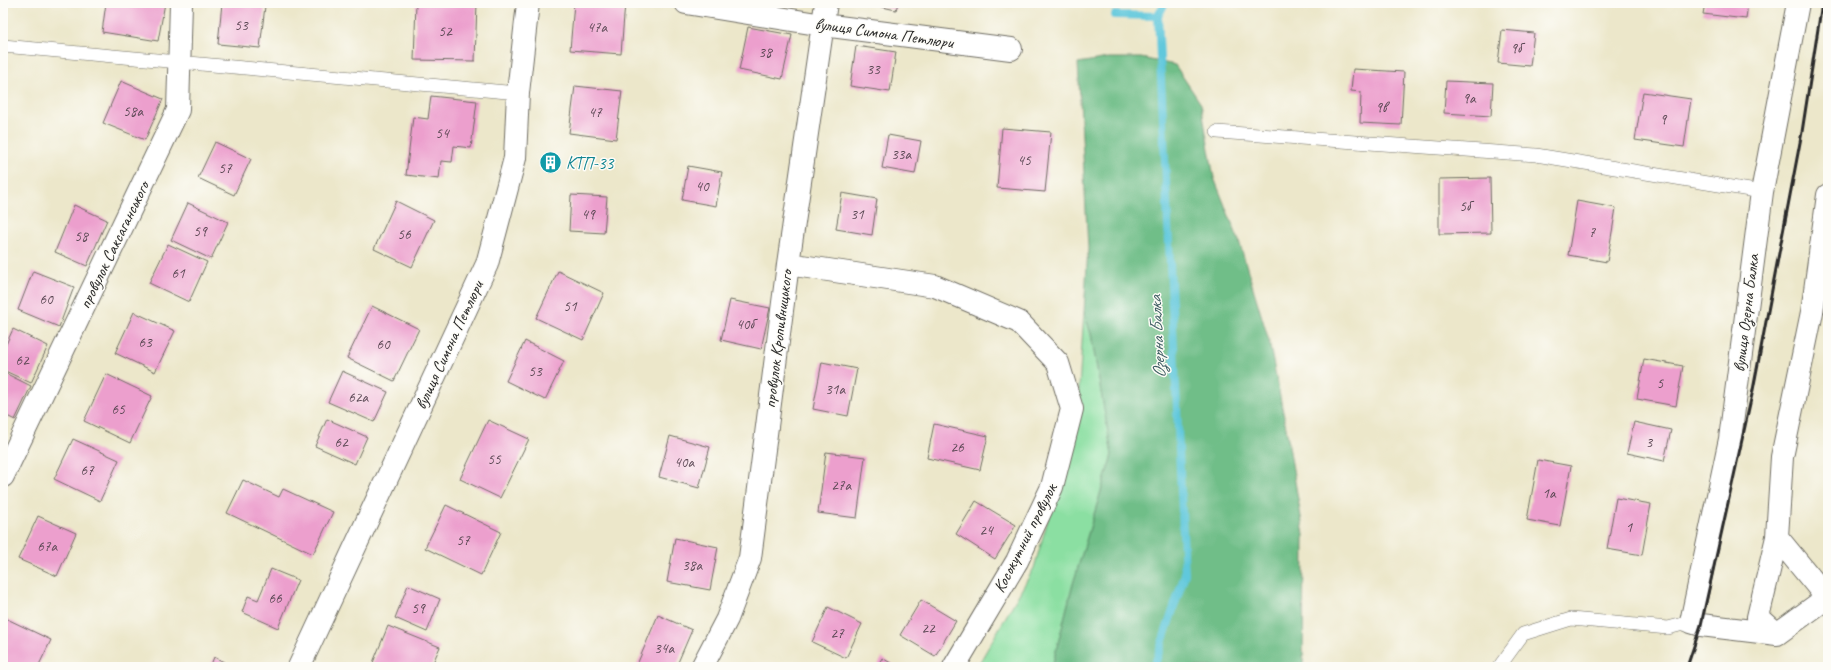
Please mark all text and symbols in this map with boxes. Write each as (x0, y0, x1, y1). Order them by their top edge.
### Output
street label: вулиця Симона Петлюри (814, 13, 956, 53)
house number: 53 (234, 16, 249, 35)
house number: 47а (587, 18, 608, 37)
house number: 52 (438, 22, 453, 41)
house number: 9б (1510, 39, 1526, 58)
house number: 38 (758, 43, 773, 62)
house number: 33 (866, 60, 881, 79)
house number: 9а (1462, 89, 1477, 108)
house number: 9в (1375, 98, 1390, 117)
house number: 58а (123, 102, 144, 121)
house number: 47 (588, 103, 603, 122)
house number: 9 (1660, 110, 1668, 129)
house number: 54 (435, 124, 450, 143)
house number: 33а (891, 145, 912, 164)
building icon: КТП-33 (537, 150, 563, 176)
house number: 45 (1017, 151, 1032, 170)
place label: КТП-33 (566, 153, 615, 174)
house number: 57 (218, 159, 233, 178)
street label: провулок Саксаганського (74, 176, 155, 312)
house number: 40 (695, 177, 710, 196)
house number: 5б (1459, 197, 1475, 216)
house number: 49 (581, 205, 596, 224)
house number: 31 (850, 205, 865, 224)
house number: 59 (193, 222, 208, 241)
house number: 7 (1589, 223, 1597, 242)
house number: 56 (397, 225, 412, 244)
house number: 58 (74, 227, 89, 246)
street label: вулиця Озерна Балка (1728, 251, 1765, 373)
house number: 61 (171, 264, 186, 283)
street label: провулок Кропивницького (759, 267, 797, 409)
street label: вулиця Симона Петлюри (410, 276, 489, 413)
house number: 60 (39, 290, 54, 309)
water label: Озерна Балка (1144, 293, 1171, 379)
house number: 51 (563, 297, 578, 316)
house number: 40б (736, 315, 758, 334)
house number: 63 (138, 333, 153, 352)
house number: 60 (376, 335, 391, 354)
house number: 62 (15, 351, 30, 370)
house number: 53 (528, 362, 543, 381)
house number: 5 (1657, 374, 1665, 393)
house number: 31а (825, 380, 846, 399)
house number: 62а (348, 388, 369, 407)
house number: 65 (111, 400, 126, 419)
house number: 62 (334, 433, 349, 452)
house number: 3 (1646, 433, 1654, 452)
house number: 26 (950, 438, 965, 457)
house number: 55 (487, 450, 502, 469)
house number: 40а (674, 453, 695, 472)
house number: 67 (80, 461, 95, 480)
house number: 27а (831, 476, 852, 495)
street label: Косокутний провулок (988, 478, 1062, 596)
house number: 1а (1542, 484, 1557, 503)
house number: 1 (1626, 518, 1634, 537)
house number: 24 (979, 521, 994, 540)
house number: 57 (456, 531, 471, 550)
house number: 67а (37, 537, 58, 556)
house number: 38а (682, 556, 703, 575)
house number: 66 (268, 589, 283, 608)
house number: 59 (411, 599, 426, 618)
house number: 22 (921, 619, 936, 638)
house number: 27 (830, 624, 845, 643)
house number: 34а (654, 639, 675, 658)

